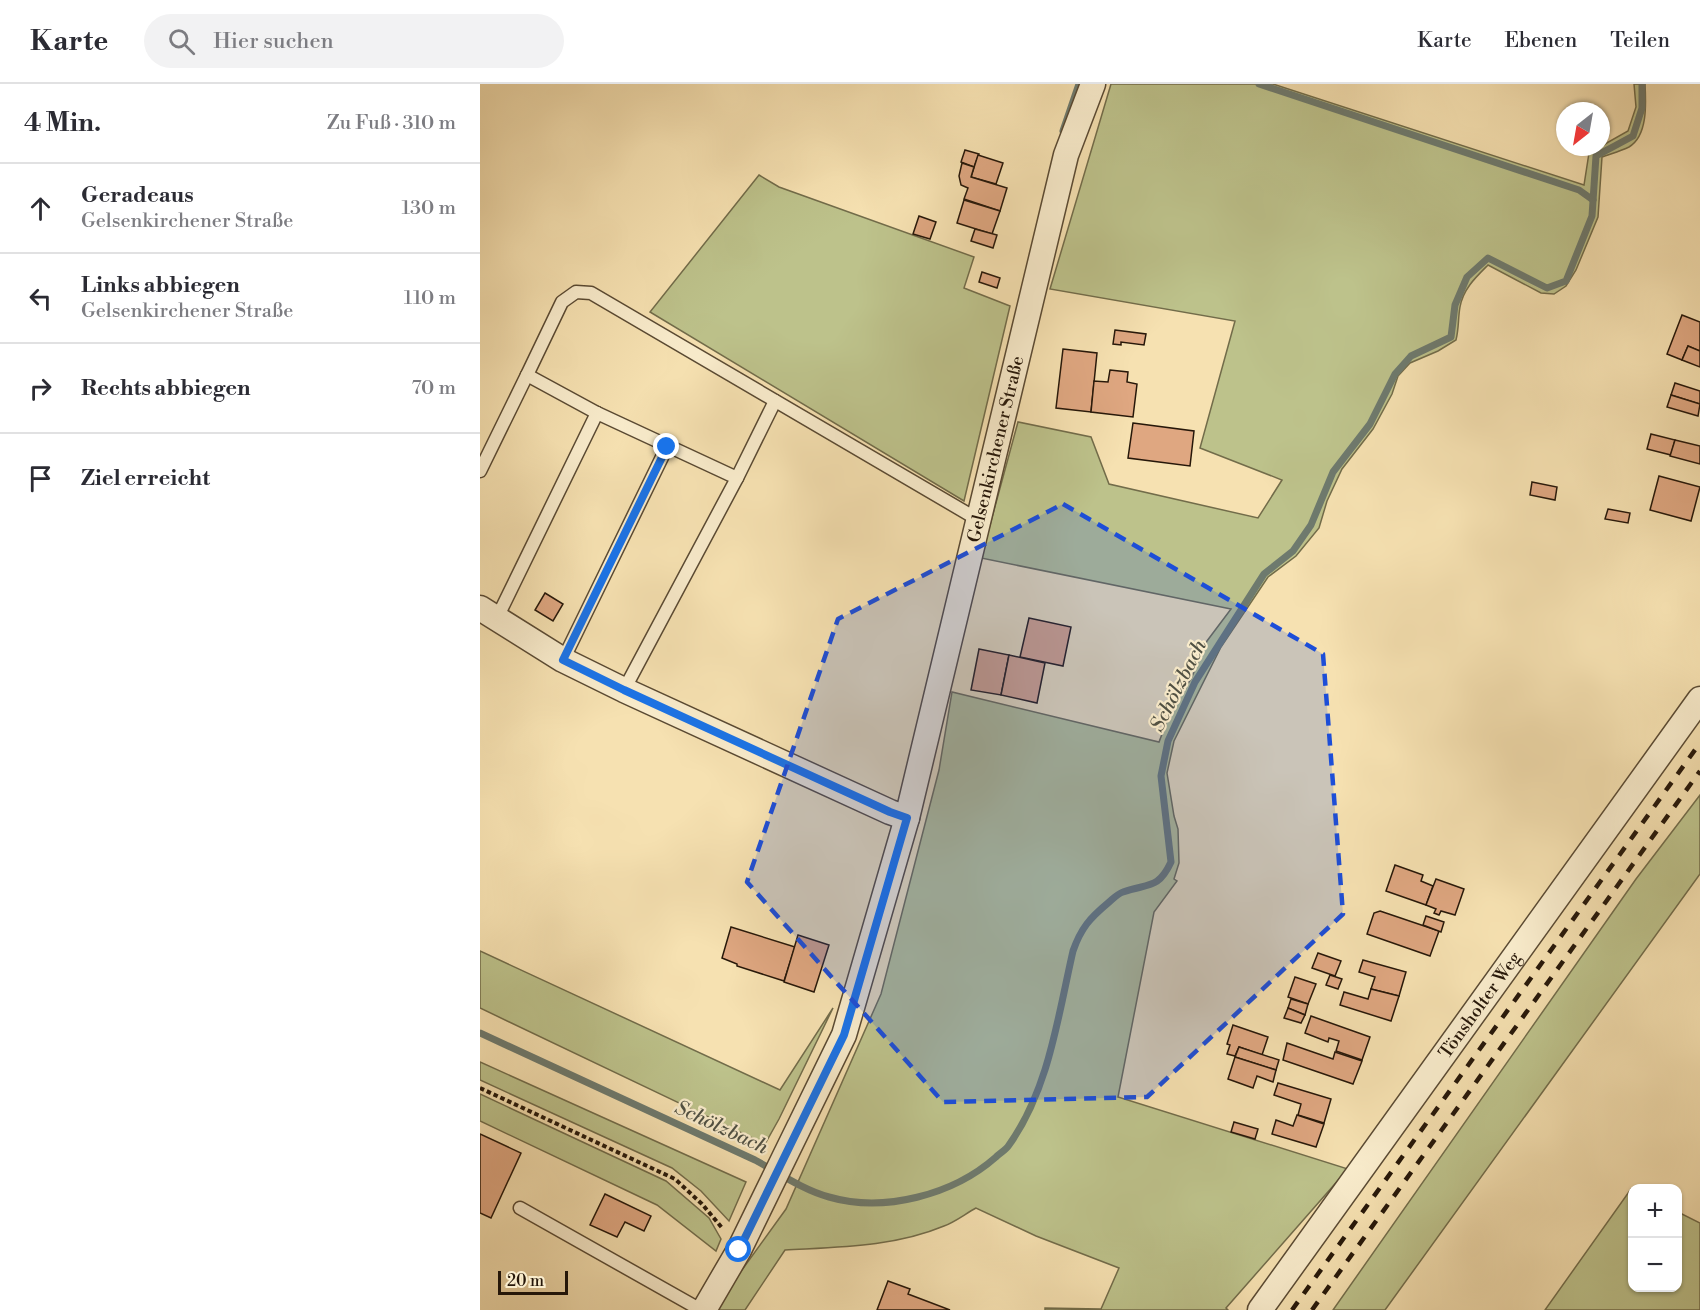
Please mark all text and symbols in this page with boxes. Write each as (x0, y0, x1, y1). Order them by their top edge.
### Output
search box (144, 14, 564, 68)
text: Karte (30, 24, 108, 59)
icon: search (165, 25, 198, 58)
text: Hier suchen (213, 28, 334, 55)
text: Karte (1417, 28, 1472, 54)
text: Ebenen (1505, 28, 1577, 54)
text: Teilen (1610, 28, 1670, 54)
north arrow (1556, 102, 1610, 156)
text: 4 Min. (24, 107, 101, 139)
text: Zu Fuß · 310 m (327, 111, 456, 136)
text: Geradeaus (81, 182, 194, 209)
icon: ahead (24, 192, 57, 225)
text: 130 m (401, 196, 456, 221)
text: Gelsenkirchener Straße (81, 209, 293, 234)
text: Links abbiegen (81, 272, 240, 299)
icon: left (24, 282, 57, 315)
text: 110 m (404, 286, 456, 311)
text: Gelsenkirchener Straße (81, 299, 293, 324)
street label: Gelsenkirchener Straße (962, 354, 1029, 545)
icon: right (24, 372, 57, 405)
text: Rechts abbiegen (81, 375, 251, 402)
text: 70 m (412, 376, 456, 401)
route end (653, 433, 679, 459)
icon: arrive (24, 462, 57, 495)
text: Ziel erreicht (81, 465, 210, 492)
water label: Schölzbach (1145, 635, 1213, 736)
street label: Tönsholter Weg (1433, 946, 1526, 1063)
water label: Schölzbach (670, 1096, 772, 1161)
map controls (1628, 1184, 1682, 1292)
button: + (1628, 1184, 1682, 1238)
route start (725, 1236, 751, 1262)
button: − (1628, 1238, 1682, 1292)
scale bar (498, 1268, 568, 1296)
text: 20 m (507, 1271, 544, 1291)

